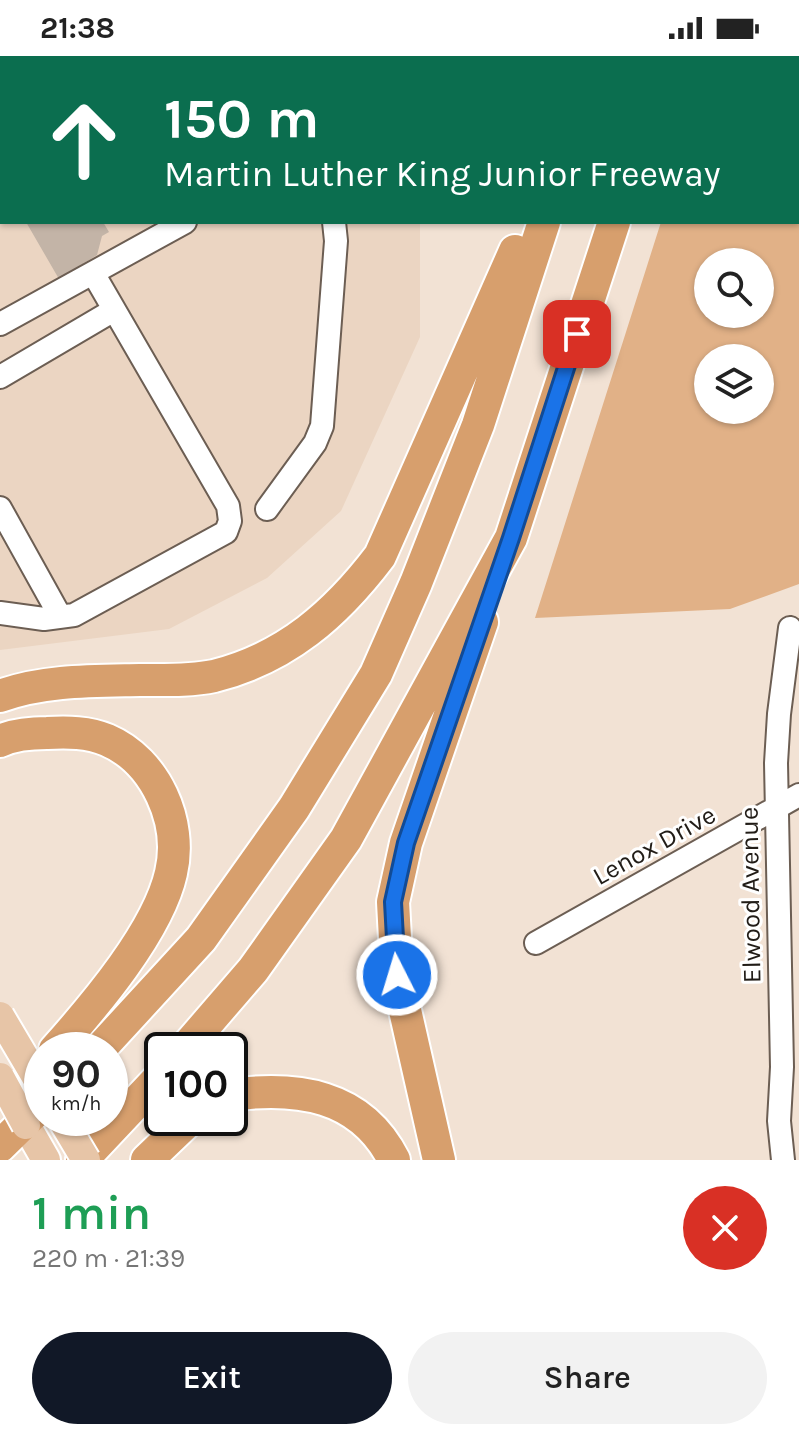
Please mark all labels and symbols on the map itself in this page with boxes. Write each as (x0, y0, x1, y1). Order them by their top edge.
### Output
pin (543, 300, 611, 368)
street label: Lenox Drive (587, 799, 721, 892)
street label: Elwood Avenue (733, 807, 768, 983)
position arrow (355, 933, 439, 1017)
speed limit sign: 100 (144, 1032, 248, 1136)

